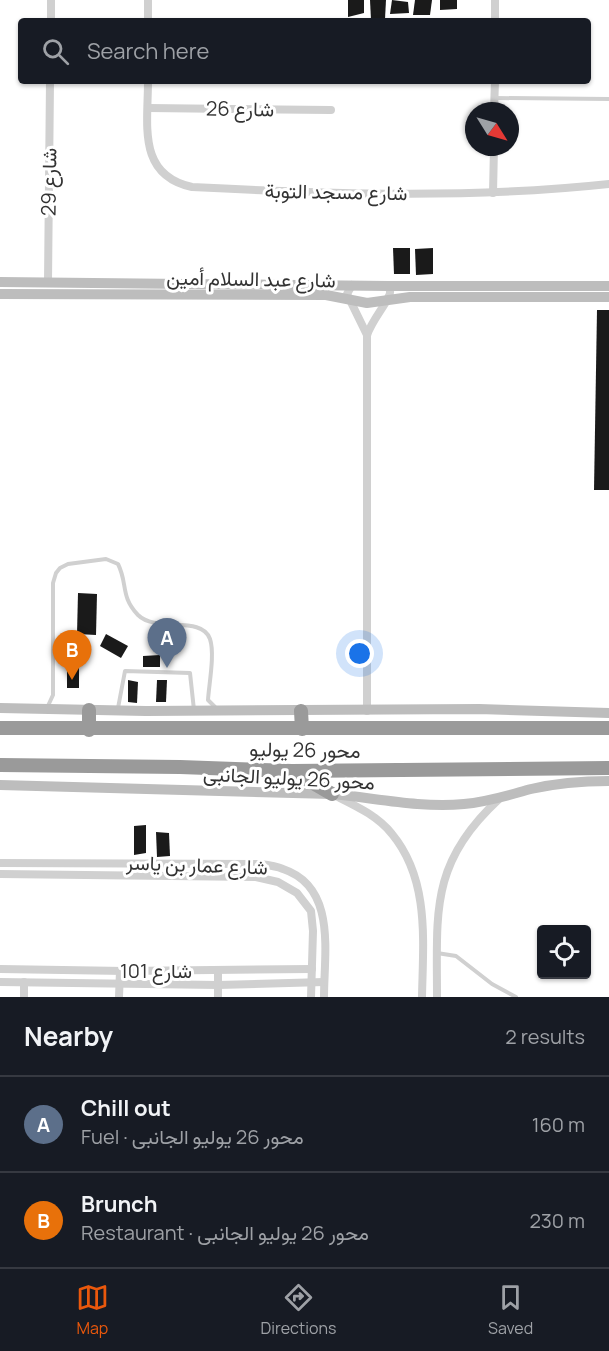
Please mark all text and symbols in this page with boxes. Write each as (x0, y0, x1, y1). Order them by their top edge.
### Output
search box (18, 18, 591, 84)
icon: search (39, 35, 72, 68)
text: Search here (87, 36, 209, 66)
street label: شارع 26 (206, 94, 274, 124)
north arrow (465, 102, 519, 156)
street label: شارع 29 (34, 148, 64, 216)
street label: شارع مسجد التوبة (264, 177, 408, 207)
street label: شارع عبد السلام أمين (166, 264, 336, 294)
pin: A (148, 618, 186, 668)
pin: B (52, 630, 92, 680)
your location (345, 639, 374, 668)
street label: محور 26 يوليو (249, 735, 361, 764)
street label: محور 26 يوليو الجانبى (203, 760, 376, 795)
street label: شارع عمار بن ياسر (125, 849, 268, 881)
map controls (537, 925, 591, 979)
button: locate (537, 925, 591, 979)
street label: شارع 101 (120, 957, 192, 985)
text: Nearby (24, 1018, 113, 1054)
text: 2 results (505, 1023, 585, 1050)
text: Chill out (81, 1093, 171, 1123)
text: A (37, 1111, 50, 1138)
text: 160 m (532, 1111, 585, 1138)
text: Fuel · محور 26 يوليو الجانبى (81, 1123, 304, 1150)
text: Brunch (81, 1189, 157, 1219)
text: B (37, 1207, 50, 1234)
text: 230 m (529, 1207, 585, 1234)
text: Restaurant · محور 26 يوليو الجانبى (81, 1219, 369, 1246)
tab: Map (76, 1281, 109, 1339)
tab: Directions (261, 1281, 336, 1339)
tab: Saved (488, 1281, 533, 1339)

